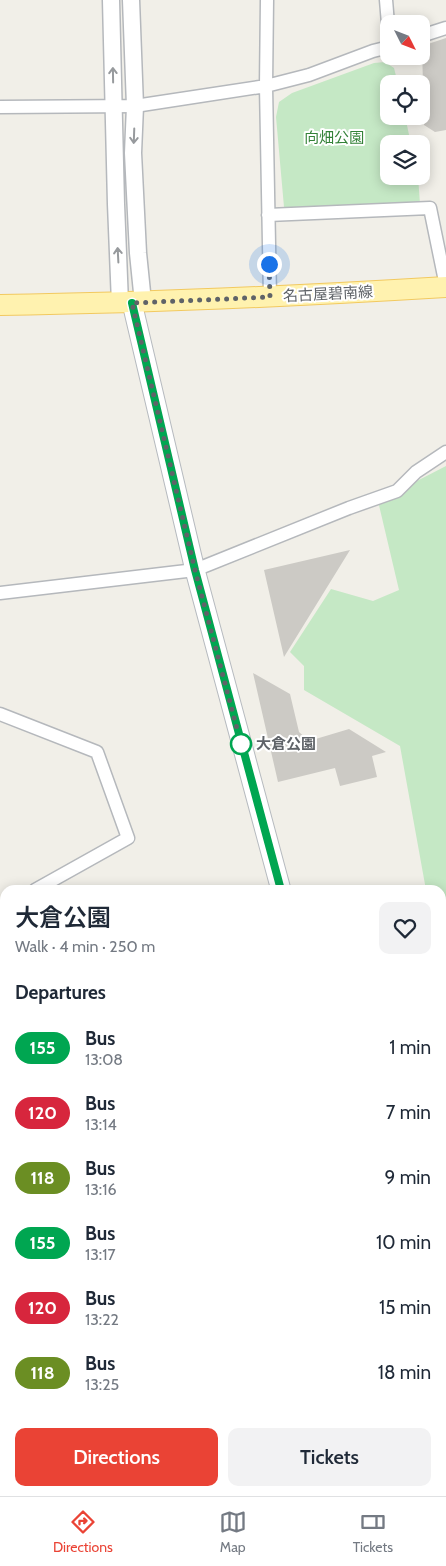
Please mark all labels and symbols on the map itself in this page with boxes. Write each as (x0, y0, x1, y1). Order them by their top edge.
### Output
north arrow (380, 15, 430, 65)
one-way arrow (108, 67, 118, 83)
one-way arrow (129, 128, 138, 144)
park label: 向畑公園 (304, 129, 364, 147)
one-way arrow (113, 247, 123, 263)
your location (257, 252, 282, 277)
street label: 名古屋碧南線 (283, 283, 373, 305)
marker: 大倉公園 (230, 733, 252, 755)
place label: 大倉公園 (256, 735, 316, 753)

